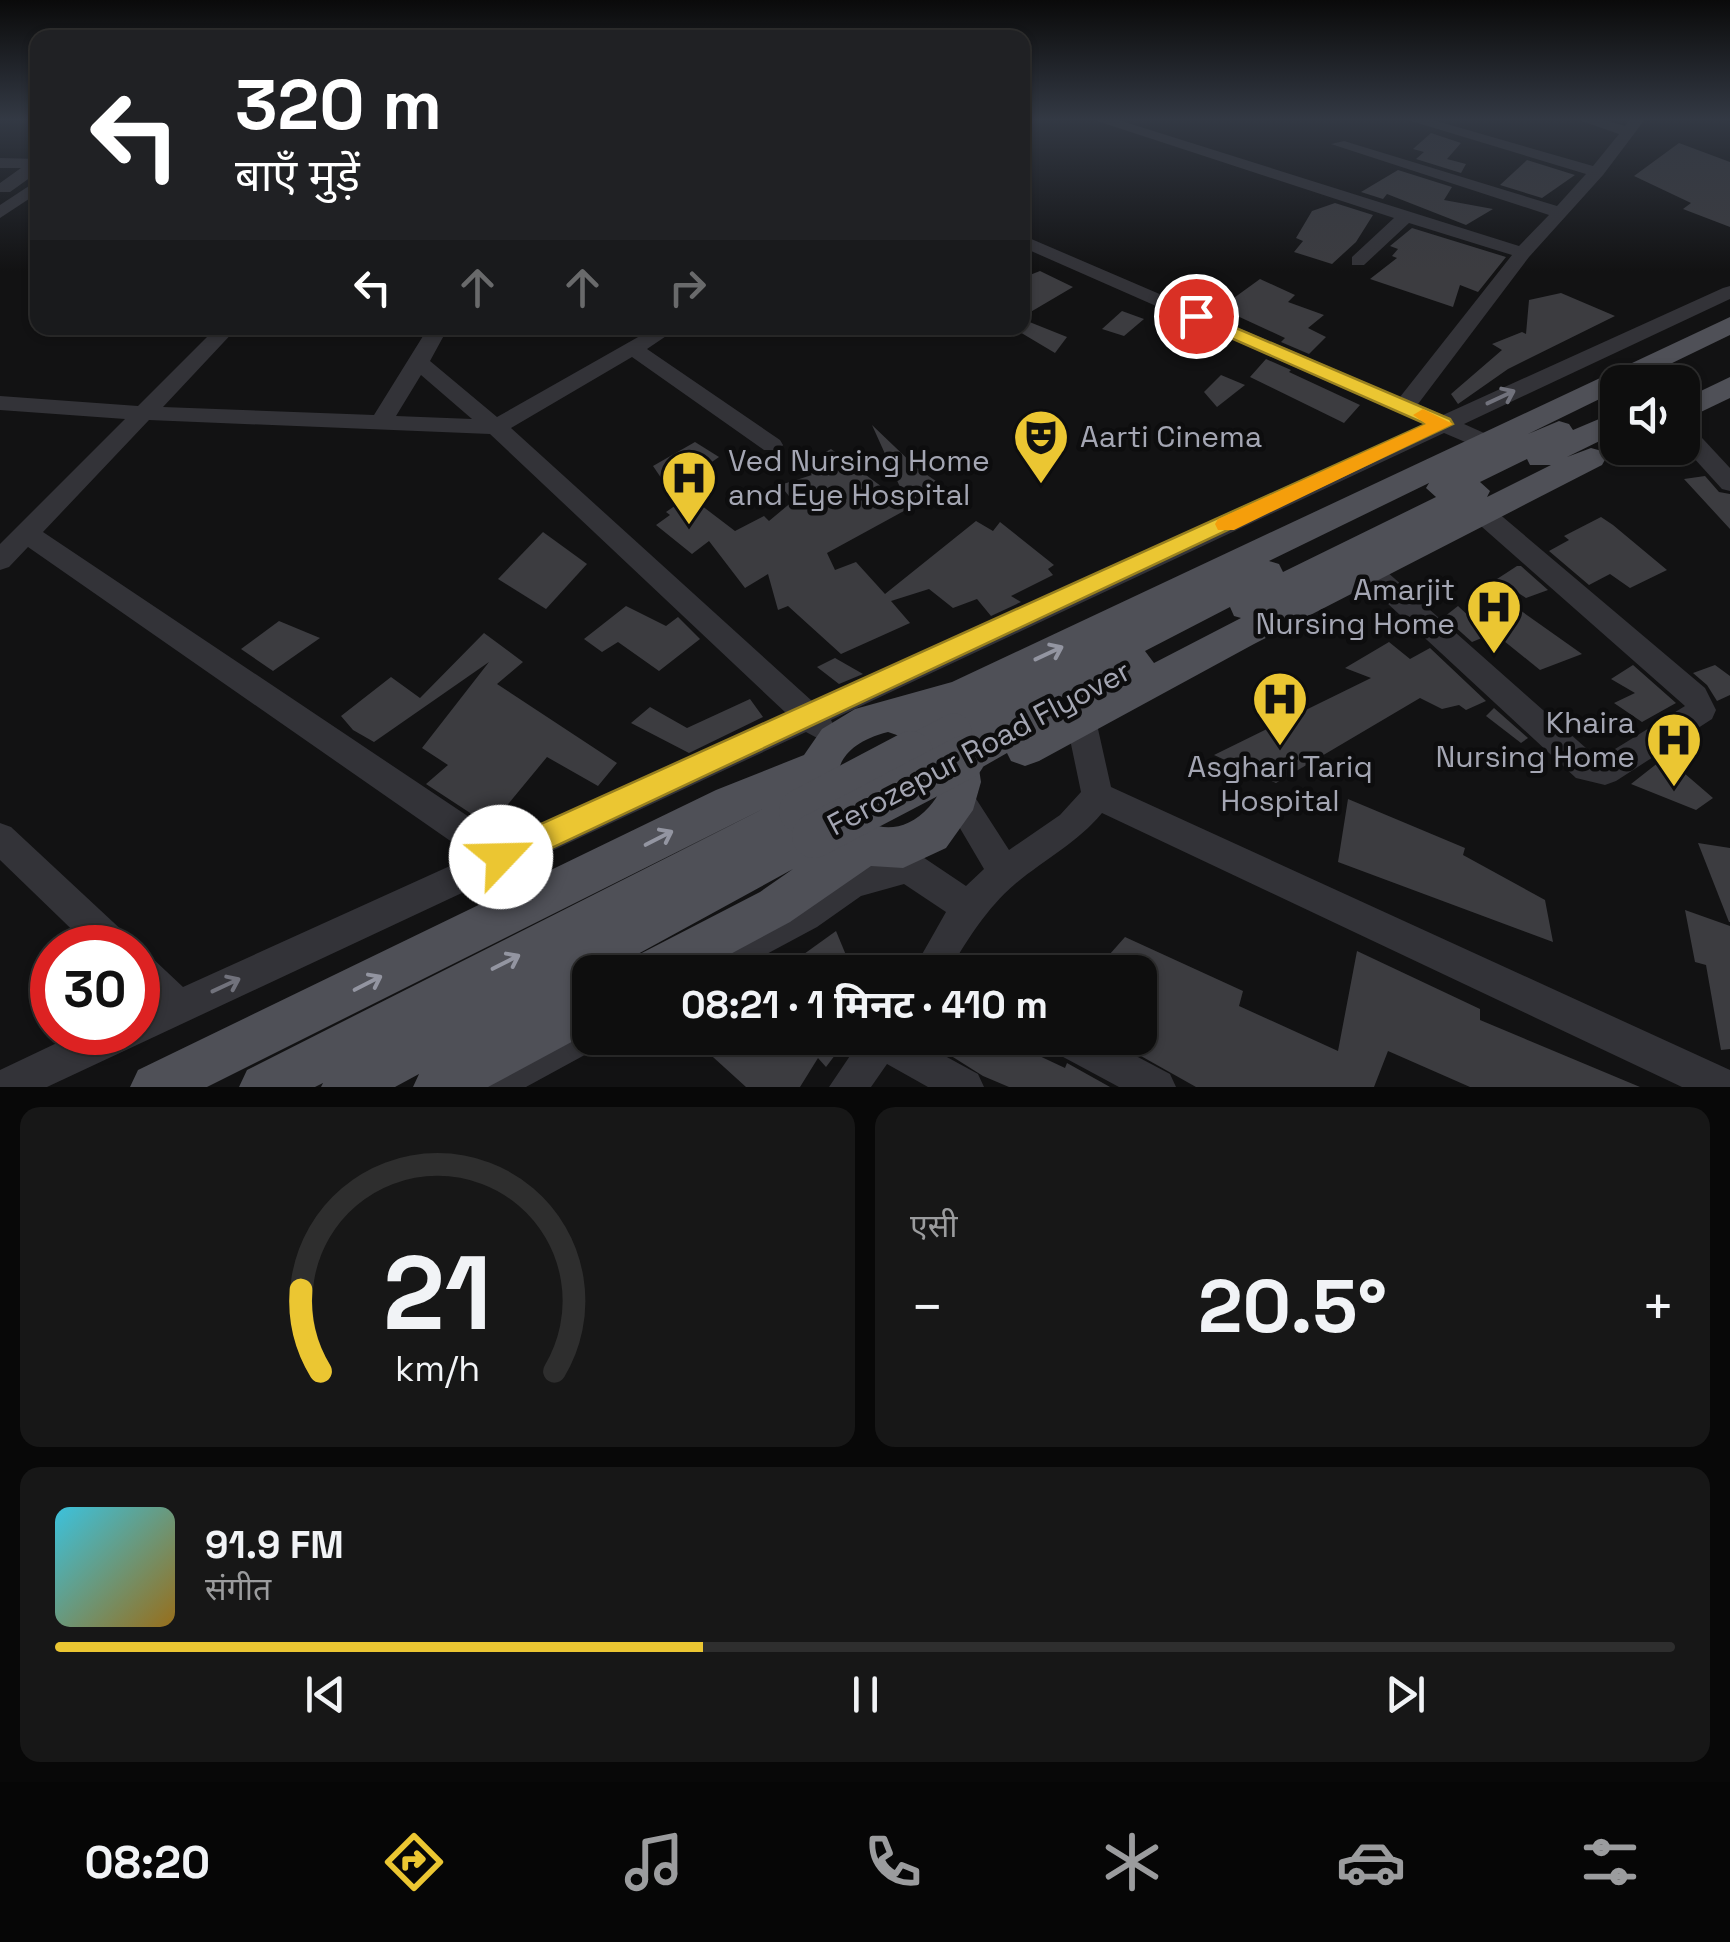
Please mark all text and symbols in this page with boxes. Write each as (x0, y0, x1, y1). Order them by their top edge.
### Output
text: 320 m (235, 60, 442, 149)
icon: left (70, 70, 200, 200)
text: बाएँ मुड़ें (235, 147, 360, 204)
icon: left (345, 260, 400, 315)
icon: ahead (450, 260, 505, 315)
icon: ahead (555, 260, 610, 315)
icon: right (660, 260, 715, 315)
pin (1154, 274, 1239, 359)
icon: arrive (1169, 289, 1224, 344)
map controls (1600, 365, 1700, 465)
button: sound (1600, 365, 1700, 465)
one-way arrow (1485, 387, 1515, 406)
theatre icon: Aarti Cinema (1011, 407, 1071, 486)
place label: Aarti Cinema (1080, 417, 1262, 456)
place label: Ved Nursing Home and Eye Hospital (728, 441, 990, 514)
hospital icon: Ved Nursing Home and Eye Hospital (659, 448, 719, 527)
place label: Amarjit Nursing Home (1255, 570, 1455, 643)
hospital icon: Amarjit Nursing Home (1464, 577, 1524, 656)
one-way arrow (1033, 643, 1063, 662)
street label: Ferozepur Road Flyover (820, 651, 1137, 844)
hospital icon: Asghari Tariq Hospital (1250, 669, 1310, 748)
place label: Khaira Nursing Home (1435, 703, 1635, 776)
hospital icon: Khaira Nursing Home (1644, 710, 1704, 789)
place label: Asghari Tariq Hospital (1187, 747, 1373, 820)
position arrow (449, 805, 553, 909)
one-way arrow (643, 828, 673, 847)
speed limit sign: 30 (30, 925, 160, 1055)
one-way arrow (490, 952, 520, 971)
one-way arrow (353, 973, 383, 992)
one-way arrow (210, 974, 240, 993)
text: 08:21 · 1 मिनट · 410 m (681, 981, 1048, 1029)
text: एसी (910, 1206, 958, 1246)
text: 21 (383, 1227, 492, 1359)
text: 20.5° (1198, 1258, 1387, 1354)
text: − (910, 1272, 944, 1342)
text: + (1641, 1272, 1675, 1342)
text: km/h (395, 1346, 480, 1391)
text: 91.9 FM (205, 1521, 344, 1569)
text: संगीत (205, 1569, 271, 1609)
icon: previous (298, 1667, 353, 1722)
icon: pause (838, 1667, 893, 1722)
icon: next (1378, 1667, 1433, 1722)
icon: directions (379, 1827, 449, 1897)
icon: music (619, 1827, 689, 1897)
icon: phone (858, 1827, 928, 1897)
icon: climate (1097, 1827, 1167, 1897)
icon: car (1336, 1827, 1406, 1897)
icon: filters (1575, 1827, 1645, 1897)
text: 08:20 (85, 1834, 210, 1891)

